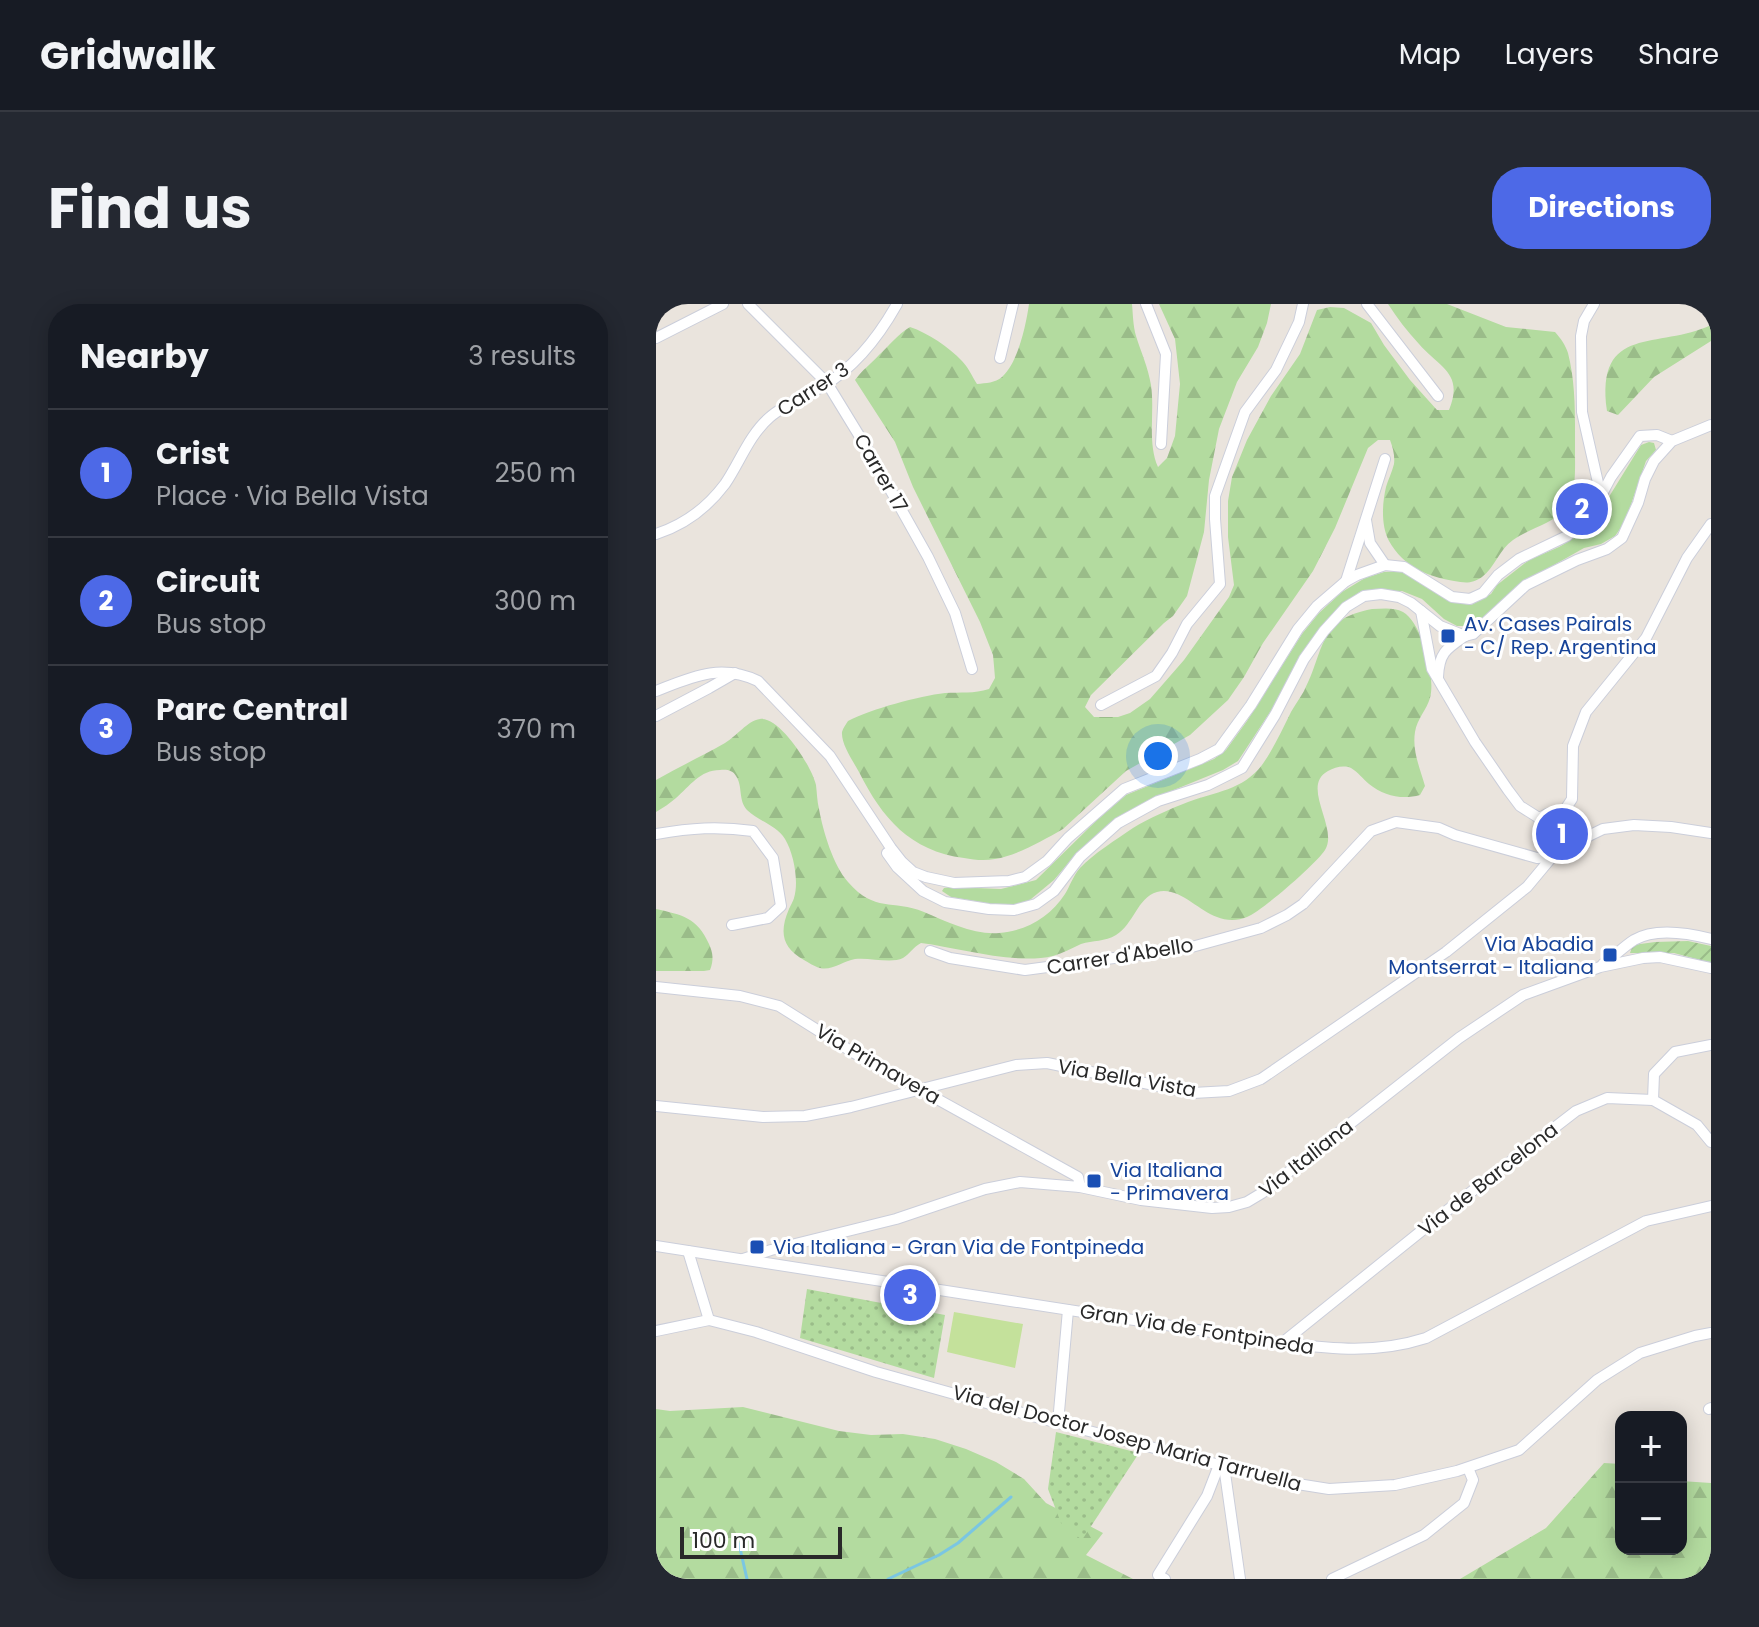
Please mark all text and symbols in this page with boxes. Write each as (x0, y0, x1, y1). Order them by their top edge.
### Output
text: Gridwalk (40, 29, 216, 82)
text: Map (1399, 35, 1461, 74)
text: Layers (1505, 35, 1594, 74)
text: Share (1638, 35, 1719, 74)
button: Directions (1492, 167, 1711, 249)
text: Find us (48, 169, 252, 248)
text: Nearby (80, 332, 209, 380)
text: 3 results (468, 338, 576, 374)
street label: Carrer 3 (771, 355, 855, 423)
street label: Carrer 17 (847, 429, 915, 517)
text: Crist (156, 432, 229, 475)
text: 1 (101, 455, 111, 491)
text: 250 m (495, 455, 576, 491)
text: Place · Via Bella Vista (156, 478, 429, 514)
pin: 2 (1556, 479, 1608, 539)
text: Circuit (156, 560, 260, 603)
text: 2 (99, 583, 113, 619)
text: 300 m (494, 583, 576, 619)
text: Bus stop (156, 606, 266, 642)
place label: Av. Cases Pairals - C/ Rep. Argentina (1464, 610, 1656, 661)
marker: Av. Cases Pairals - C/ Rep. Argentina (1439, 627, 1457, 645)
text: Parc Central (156, 688, 348, 731)
text: 3 (98, 711, 114, 747)
text: 370 m (496, 711, 576, 747)
text: Bus stop (156, 734, 266, 770)
your location (1138, 736, 1178, 776)
pin: 1 (1536, 804, 1588, 864)
place label: Via Abadia Montserrat - Italiana (1388, 930, 1594, 981)
street label: Carrer d'Abello (1045, 931, 1195, 981)
marker: Via Abadia Montserrat - Italiana (1601, 946, 1619, 964)
street label: Via Primavera (810, 1017, 946, 1111)
street label: Via Bella Vista (1055, 1052, 1199, 1104)
street label: Via Italiana (1253, 1112, 1359, 1204)
street label: Via de Barcelona (1412, 1116, 1564, 1242)
place label: Via Italiana - Primavera (1110, 1156, 1229, 1207)
marker: Via Italiana - Primavera (1085, 1172, 1103, 1190)
place label: Via Italiana - Gran Via de Fontpineda (773, 1233, 1144, 1261)
marker: Via Italiana - Gran Via de Fontpineda (748, 1238, 766, 1256)
pin: 3 (884, 1265, 936, 1325)
street label: Gran Via de Fontpineda (1078, 1297, 1316, 1361)
street label: Via del Doctor Josep Maria Tarruella (949, 1378, 1305, 1498)
map controls (1615, 1411, 1687, 1555)
button: + (1615, 1411, 1687, 1483)
button: − (1615, 1483, 1687, 1555)
scale bar (680, 1523, 842, 1559)
text: 100 m (692, 1525, 755, 1556)

